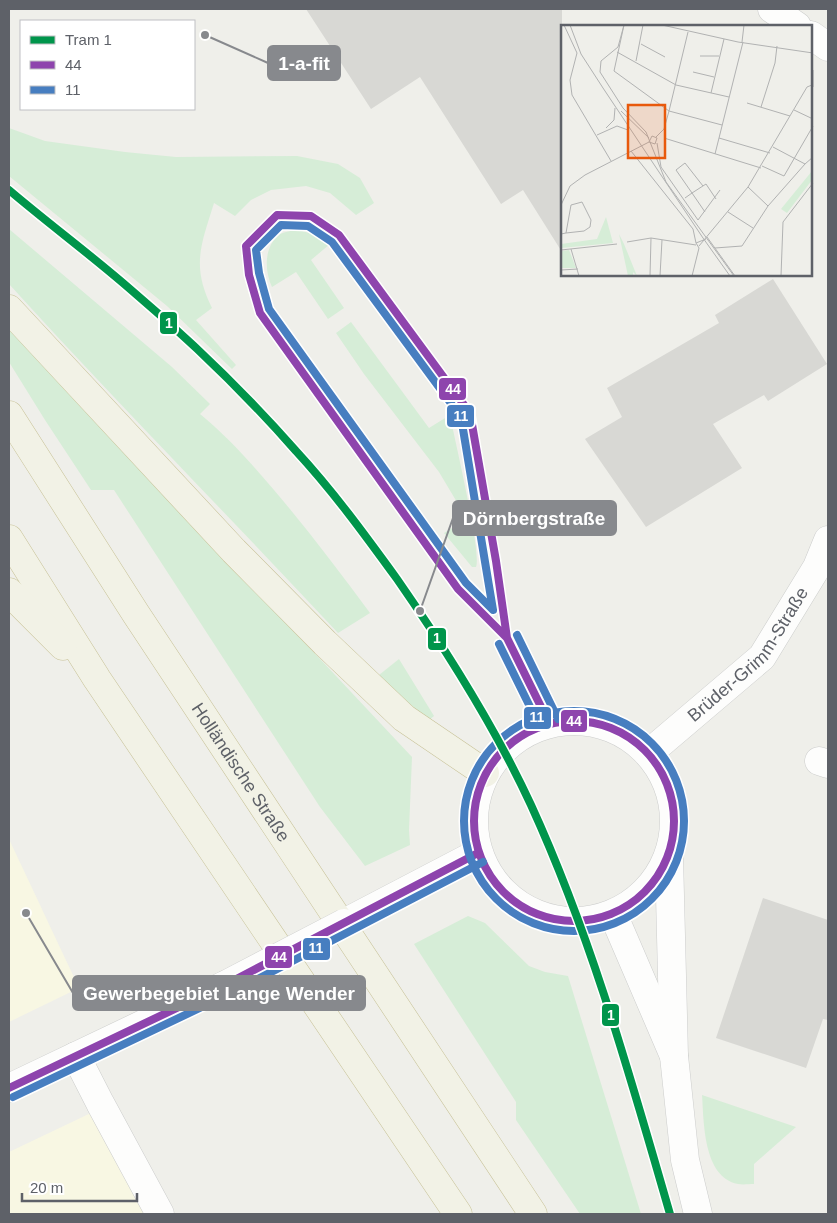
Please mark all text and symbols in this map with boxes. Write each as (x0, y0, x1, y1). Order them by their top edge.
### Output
legend (20, 20, 195, 110)
inset map (561, 25, 812, 276)
text: Tram 1 (65, 31, 112, 48)
callout: 1-a-fit (268, 46, 340, 80)
text: 1-a-fit (278, 53, 331, 74)
text: 44 (65, 56, 82, 73)
text: 11 (65, 81, 81, 98)
line badge: 1 (159, 311, 178, 335)
text: 1 (165, 315, 173, 331)
line badge: 44 (438, 377, 467, 401)
text: 44 (445, 381, 461, 397)
line badge: 11 (446, 404, 475, 428)
text: 11 (454, 408, 469, 424)
callout: Dörnbergstraße (453, 501, 616, 535)
text: Dörnbergstraße (463, 508, 605, 529)
street label: Brüder-Grimm-Straße (684, 584, 812, 726)
line badge: 1 (427, 627, 447, 651)
text: 1 (433, 630, 441, 646)
street label: Holländische Straße (188, 699, 294, 846)
line badge: 11 (523, 706, 552, 730)
text: 11 (530, 709, 545, 725)
line badge: 44 (560, 709, 588, 733)
text: 44 (566, 713, 582, 729)
line badge: 11 (302, 937, 331, 961)
text: 11 (309, 940, 324, 956)
line badge: 44 (264, 945, 293, 969)
text: 44 (271, 949, 287, 965)
callout: Gewerbegebiet Lange Wender (73, 976, 365, 1010)
text: Gewerbegebiet Lange Wender (83, 983, 356, 1004)
line badge: 1 (601, 1003, 620, 1027)
text: 1 (607, 1007, 615, 1023)
scale bar (22, 1170, 138, 1202)
text: 20 m (30, 1179, 63, 1196)

